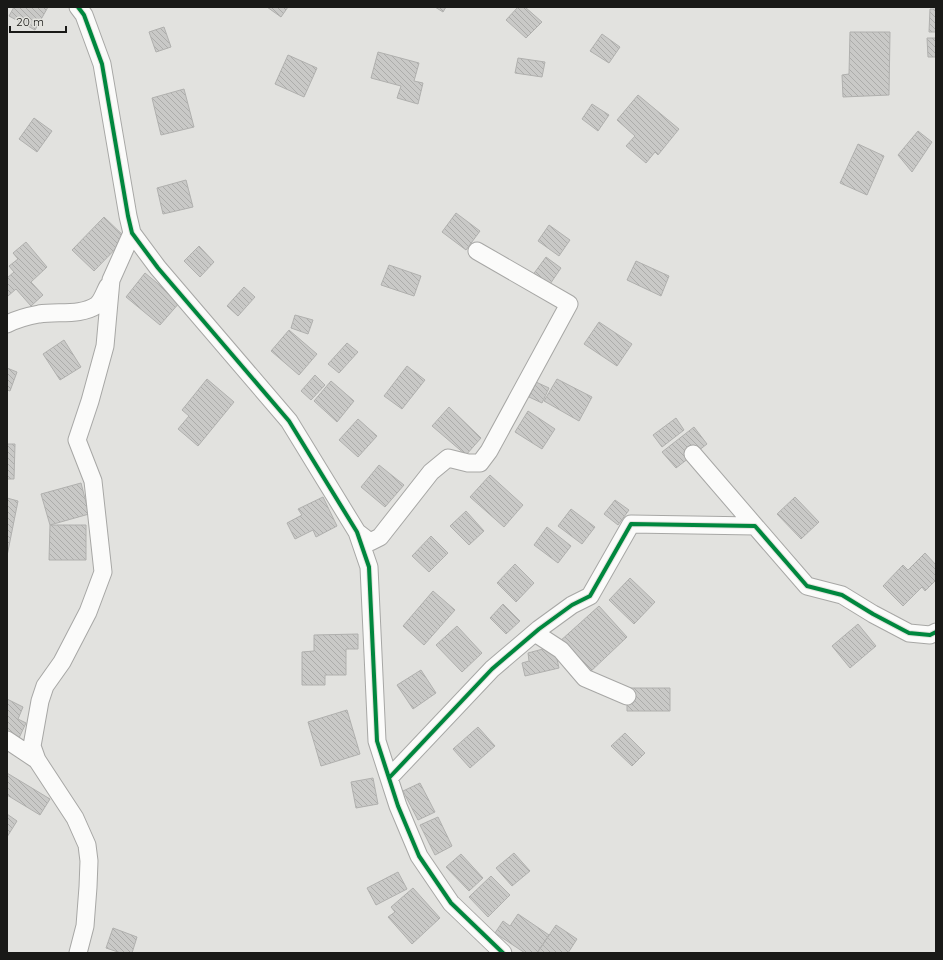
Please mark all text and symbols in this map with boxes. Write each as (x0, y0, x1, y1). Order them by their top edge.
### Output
scale bar (10, 8, 66, 34)
text: 20 m (16, 14, 44, 29)

